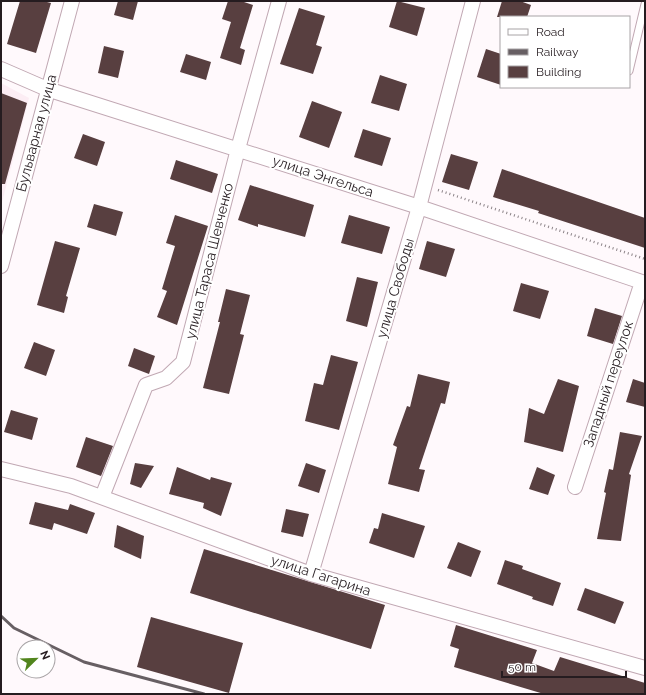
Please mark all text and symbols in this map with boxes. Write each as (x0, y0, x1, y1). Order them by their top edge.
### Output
legend (500, 16, 630, 88)
text: Road (536, 25, 565, 39)
text: Railway (536, 45, 579, 59)
text: Building (536, 65, 582, 79)
street label: Бульварная улица (13, 72, 59, 194)
street label: улица Энгельса (270, 152, 376, 200)
street label: улица Тараса Шевченко (182, 181, 236, 341)
street label: улица Свободы (373, 236, 417, 340)
street label: Западный переулок (580, 319, 636, 449)
street label: улица Гагарина (269, 551, 373, 599)
north arrow (16, 639, 56, 679)
text: N (37, 649, 52, 662)
scale bar (502, 653, 626, 679)
text: 50 m (508, 660, 536, 674)

